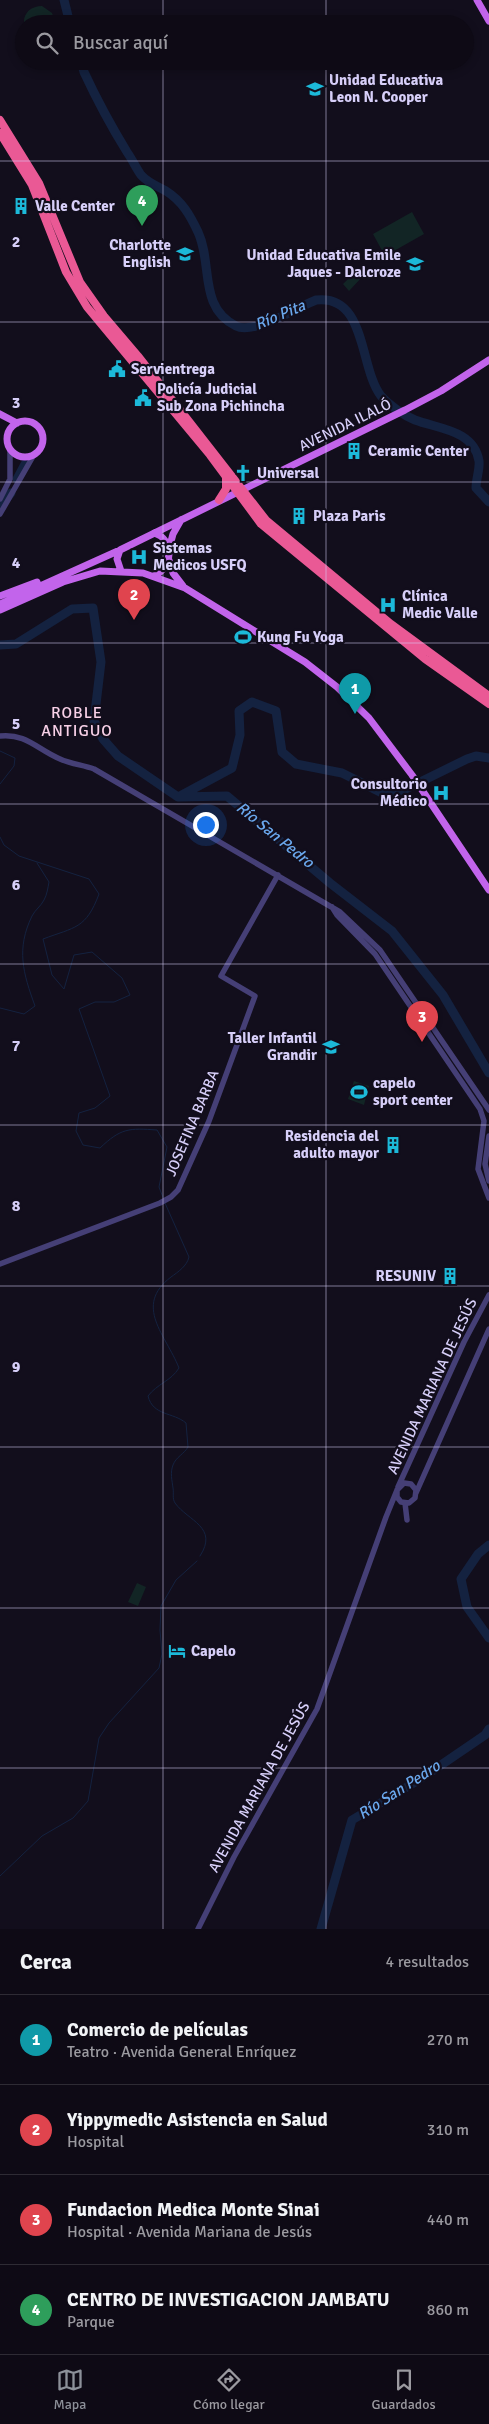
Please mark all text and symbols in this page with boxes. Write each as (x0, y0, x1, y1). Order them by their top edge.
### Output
search box (15, 15, 474, 70)
icon: search (33, 29, 61, 57)
text: Buscar aquí (73, 31, 168, 55)
place label: Unidad Educativa Leon N. Cooper (329, 71, 443, 106)
school or university icon: Unidad Educativa Leon N. Cooper (305, 79, 325, 99)
pin: 4 (126, 185, 158, 226)
building icon: Valle Center (11, 196, 31, 216)
place label: Valle Center (35, 197, 115, 215)
text: 2 (12, 232, 20, 252)
place label: Charlotte English (109, 236, 171, 271)
school or university icon: Charlotte English (175, 244, 195, 264)
place label: Unidad Educativa Emile Jaques - Dalcroze (246, 246, 401, 281)
school or university icon: Unidad Educativa Emile Jaques - Dalcroze (405, 254, 425, 274)
water label: Río Pita (252, 295, 309, 335)
public building icon: Servientrega (107, 359, 127, 379)
place label: Servientrega (131, 360, 215, 378)
place label: Policía Judicial Sub Zona Pichincha (157, 380, 285, 415)
public building icon: Policía Judicial Sub Zona Pichincha (133, 388, 153, 408)
text: 3 (12, 393, 20, 413)
street label: AVENIDA ILALÓ (295, 394, 394, 455)
building icon: Ceramic Center (344, 441, 364, 461)
place label: Ceramic Center (368, 442, 469, 460)
church icon: Universal (233, 463, 253, 483)
place label: Universal (257, 464, 319, 482)
building icon: Plaza Paris (289, 506, 309, 526)
place label: Plaza Paris (313, 507, 386, 525)
place label: Sistemas Medicos USFQ (153, 539, 247, 574)
hospital icon: Sistemas Medicos USFQ (129, 547, 149, 567)
text: 4 (12, 553, 21, 573)
pin: 2 (118, 579, 150, 620)
place label: Clínica Medic Valle (402, 587, 478, 622)
hospital icon: Clínica Medic Valle (378, 595, 398, 615)
sports icon: Kung Fu Yoga (233, 627, 253, 647)
place label: Kung Fu Yoga (257, 628, 344, 646)
pin: 1 (339, 673, 371, 714)
district label: ROBLE ANTIGUO (41, 703, 113, 741)
text: 5 (12, 714, 20, 734)
place label: Consultorio Médico (351, 775, 427, 810)
hospital icon: Consultorio Médico (431, 783, 451, 803)
water label: Río San Pedro (232, 798, 318, 873)
your location (193, 812, 219, 838)
text: 6 (12, 875, 21, 895)
pin: 3 (406, 1001, 438, 1042)
place label: Taller Infantil Grandir (228, 1029, 317, 1064)
text: 7 (12, 1036, 21, 1056)
school or university icon: Taller Infantil Grandir (321, 1037, 341, 1057)
street label: JOSEFINA BARBA (162, 1067, 222, 1179)
place label: capelo sport center (373, 1074, 453, 1109)
sports icon: capelo sport center (349, 1082, 369, 1102)
place label: Residencia del adulto mayor (285, 1127, 379, 1162)
building icon: Residencia del adulto mayor (383, 1135, 403, 1155)
text: 8 (12, 1196, 21, 1216)
building icon: RESUNIV (440, 1266, 460, 1286)
place label: RESUNIV (375, 1267, 436, 1285)
street label: AVENIDA MARIANA DE JESÚS (382, 1295, 481, 1477)
text: 9 (12, 1357, 21, 1377)
hotel icon: Capelo (167, 1641, 187, 1661)
place label: Capelo (191, 1642, 236, 1660)
street label: AVENIDA MARIANA DE JESÚS (204, 1698, 313, 1875)
water label: Río San Pedro (354, 1756, 444, 1824)
text: Cerca (20, 1949, 72, 1975)
text: 4 resultados (386, 1952, 469, 1972)
text: Comercio de películas (67, 2018, 248, 2042)
text: 1 (32, 2030, 40, 2050)
text: 270 m (427, 2030, 469, 2050)
text: Teatro · Avenida General Enríquez (67, 2042, 296, 2062)
text: Yippymedic Asistencia en Salud (67, 2108, 328, 2132)
text: 2 (32, 2120, 40, 2140)
text: 310 m (427, 2120, 469, 2140)
text: Hospital (67, 2132, 124, 2152)
text: Fundacion Medica Monte Sinai (67, 2198, 320, 2222)
text: 3 (32, 2210, 40, 2230)
text: 440 m (427, 2210, 469, 2230)
text: Hospital · Avenida Mariana de Jesús (67, 2222, 312, 2242)
text: CENTRO DE INVESTIGACION JAMBATU (67, 2288, 390, 2312)
text: 4 (32, 2300, 40, 2320)
text: 860 m (427, 2300, 469, 2320)
text: Parque (67, 2312, 115, 2332)
tab: Mapa (53, 2366, 86, 2413)
tab: Cómo llegar (193, 2366, 265, 2413)
tab: Guardados (372, 2366, 436, 2413)

